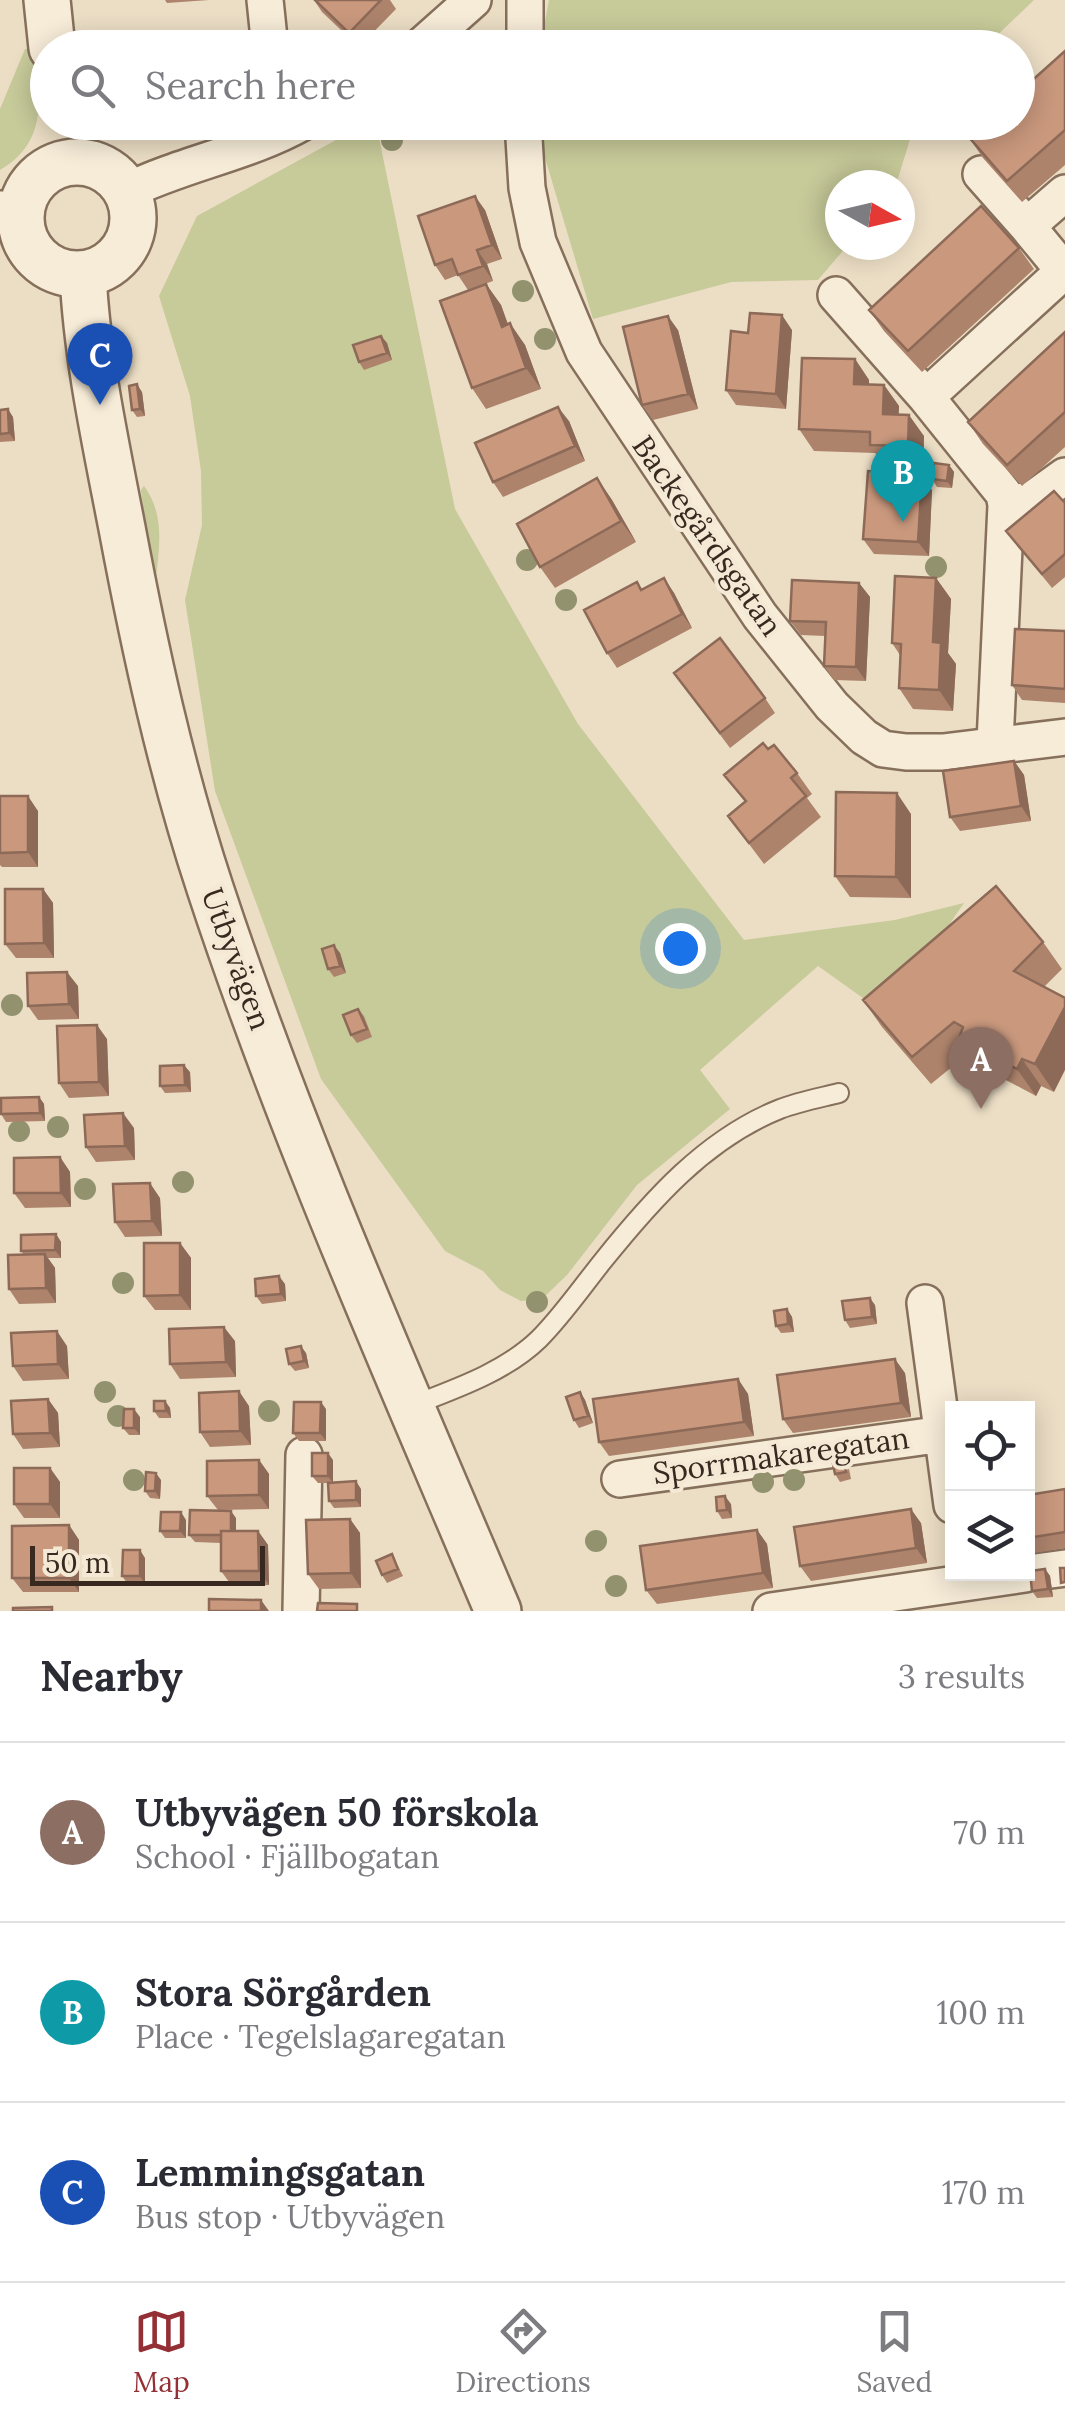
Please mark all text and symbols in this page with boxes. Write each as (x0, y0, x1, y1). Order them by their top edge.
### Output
search box (30, 30, 1035, 140)
icon: search (65, 58, 120, 113)
text: Search here (145, 61, 356, 109)
north arrow (825, 170, 915, 260)
pin: C (68, 322, 132, 405)
street label: Backegårdsgatan (624, 428, 791, 644)
pin: B (870, 440, 936, 522)
street label: Utbyvägen (193, 882, 280, 1035)
your location (655, 923, 706, 974)
pin: A (948, 1026, 1014, 1109)
map controls (945, 1401, 1035, 1581)
button: locate (945, 1401, 1035, 1491)
street label: Sporrmakaregatan (650, 1418, 912, 1493)
button: layers (945, 1491, 1035, 1581)
scale bar (30, 1541, 265, 1586)
text: 50 m (45, 1545, 110, 1581)
text: Nearby (40, 1649, 183, 1703)
text: 3 results (898, 1656, 1025, 1697)
text: Utbyvägen 50 förskola (135, 1788, 538, 1836)
text: A (62, 1812, 83, 1853)
text: 70 m (953, 1812, 1025, 1853)
text: School · Fjällbogatan (135, 1836, 440, 1877)
text: Stora Sörgården (135, 1968, 431, 2016)
text: B (62, 1992, 83, 2033)
text: 100 m (937, 1992, 1025, 2033)
text: Place · Tegelslagaregatan (135, 2016, 506, 2057)
text: Lemmingsgatan (135, 2148, 425, 2196)
text: C (61, 2172, 84, 2213)
text: 170 m (942, 2172, 1025, 2213)
text: Bus stop · Utbyvägen (135, 2196, 445, 2237)
tab: Map (133, 2304, 190, 2400)
tab: Directions (455, 2304, 591, 2400)
tab: Saved (856, 2304, 932, 2400)

